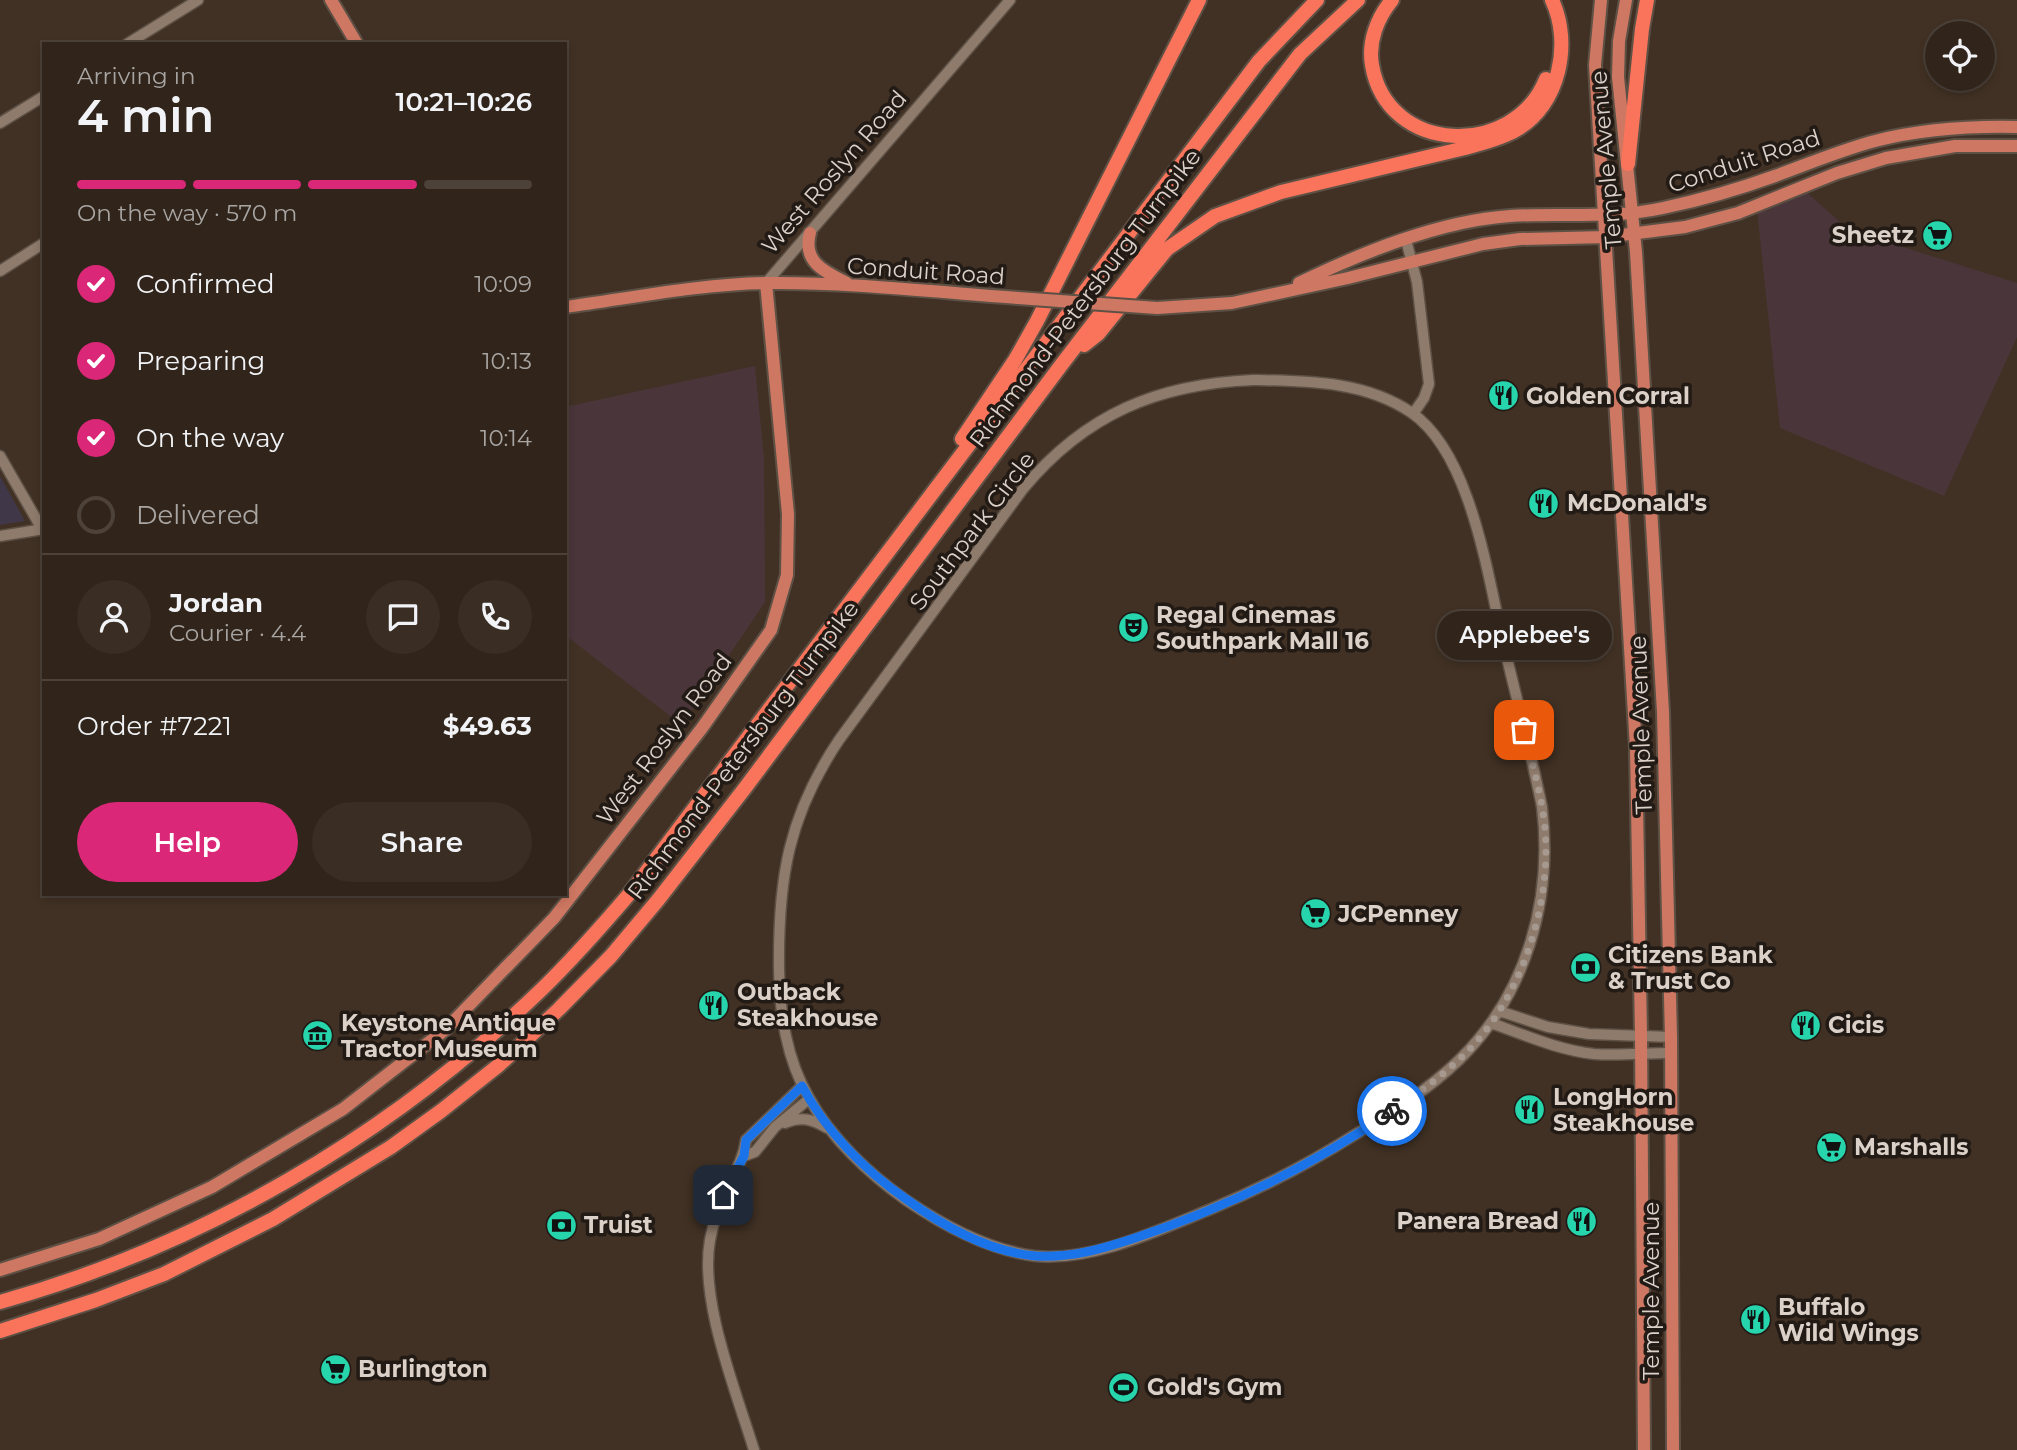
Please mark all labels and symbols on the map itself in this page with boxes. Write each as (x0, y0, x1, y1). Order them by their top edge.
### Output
street label: Temple Avenue (1584, 70, 1628, 250)
street label: West Roslyn Road (755, 85, 913, 259)
street label: Conduit Road (1664, 123, 1824, 199)
street label: Richmond-Petersburg Turnpike (963, 143, 1207, 453)
supermarket icon: Sheetz (1920, 218, 1954, 252)
place label: Sheetz (1832, 221, 1914, 249)
street label: Conduit Road (846, 252, 1006, 290)
restaurant icon: Golden Corral (1486, 379, 1520, 413)
place label: Golden Corral (1526, 382, 1690, 410)
street label: Southpark Circle (903, 446, 1041, 616)
restaurant icon: McDonald's (1527, 486, 1561, 520)
place label: McDonald's (1567, 489, 1707, 517)
street label: Richmond-Petersburg Turnpike (621, 595, 865, 905)
place label: Regal Cinemas Southpark Mall 16 (1156, 601, 1369, 655)
theatre icon: Regal Cinemas Southpark Mall 16 (1116, 611, 1150, 645)
callout: Applebee's (1436, 611, 1612, 660)
street label: Temple Avenue (1624, 635, 1658, 815)
street label: West Roslyn Road (590, 648, 738, 830)
pin (1494, 700, 1554, 760)
supermarket icon: JCPenney (1298, 897, 1332, 931)
place label: JCPenney (1337, 900, 1459, 928)
place label: Citizens Bank & Trust Co (1608, 941, 1774, 995)
bank icon: Citizens Bank & Trust Co (1568, 951, 1602, 985)
place label: Outback Steakhouse (737, 978, 878, 1032)
restaurant icon: Outback Steakhouse (697, 988, 731, 1022)
restaurant icon: Cicis (1788, 1008, 1822, 1042)
place label: Keystone Antique Tractor Museum (341, 1009, 556, 1063)
place label: Cicis (1828, 1011, 1884, 1039)
museum icon: Keystone Antique Tractor Museum (301, 1019, 335, 1053)
courier (1357, 1076, 1427, 1146)
place label: LongHorn Steakhouse (1553, 1083, 1694, 1137)
restaurant icon: LongHorn Steakhouse (1513, 1093, 1547, 1127)
supermarket icon: Marshalls (1814, 1130, 1848, 1164)
place label: Marshalls (1854, 1133, 1968, 1161)
pin (693, 1165, 753, 1225)
street label: Temple Avenue (1637, 1202, 1665, 1380)
restaurant icon: Panera Bread (1565, 1204, 1599, 1238)
place label: Panera Bread (1396, 1207, 1559, 1235)
bank icon: Truist (544, 1208, 578, 1242)
place label: Truist (584, 1211, 653, 1239)
place label: Buffalo Wild Wings (1778, 1293, 1919, 1347)
restaurant icon: Buffalo Wild Wings (1738, 1303, 1772, 1337)
supermarket icon: Burlington (318, 1352, 352, 1386)
place label: Burlington (358, 1355, 488, 1383)
sports icon: Gold's Gym (1107, 1370, 1141, 1404)
place label: Gold's Gym (1147, 1373, 1282, 1401)

